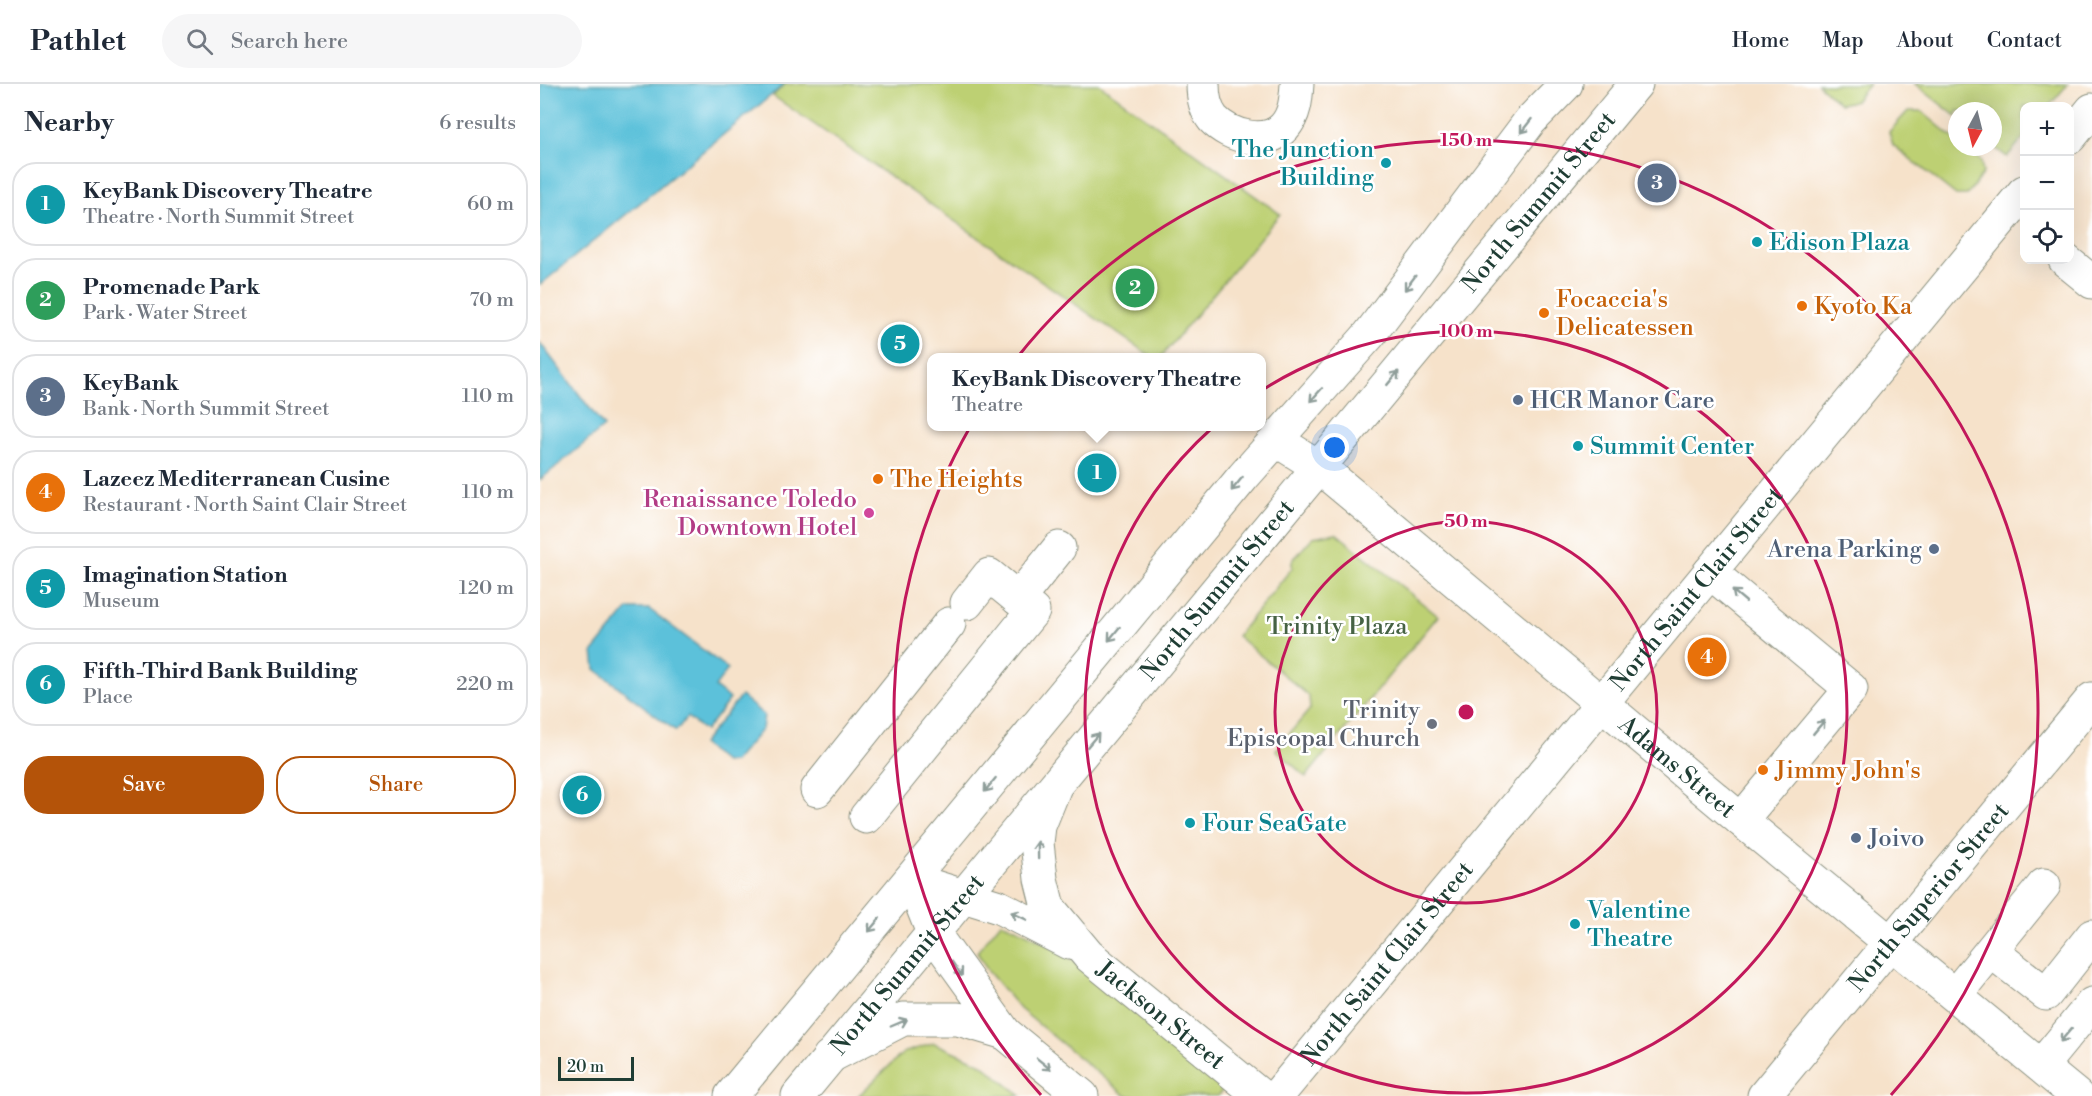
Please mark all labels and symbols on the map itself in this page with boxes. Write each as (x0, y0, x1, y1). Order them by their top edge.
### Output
north arrow (1948, 102, 2002, 156)
street label: North Summit Street (1456, 105, 1623, 299)
one-way arrow (1520, 118, 1532, 134)
text: 150 m (1440, 129, 1493, 152)
place label: The Junction Building (1232, 135, 1375, 193)
marker: The Junction Building (1379, 156, 1393, 170)
pin: 3 (1638, 160, 1676, 206)
place label: Edison Plaza (1769, 228, 1911, 258)
marker: Edison Plaza (1750, 235, 1764, 249)
pin: 2 (1116, 266, 1154, 310)
one-way arrow (1403, 275, 1416, 291)
place label: Focaccia's Delicatessen (1556, 285, 1694, 343)
place label: Kyoto Ka (1814, 292, 1913, 322)
marker: Kyoto Ka (1795, 299, 1809, 313)
marker: Focaccia's Delicatessen (1537, 306, 1551, 320)
text: 100 m (1439, 320, 1493, 343)
pin: 5 (880, 322, 920, 366)
one-way arrow (1386, 370, 1399, 386)
place label: HCR Manor Care (1530, 386, 1715, 416)
one-way arrow (1309, 387, 1323, 402)
marker: HCR Manor Care (1511, 393, 1525, 407)
place label: Summit Center (1590, 432, 1754, 462)
your location (1320, 433, 1349, 462)
marker: Summit Center (1571, 439, 1585, 453)
pin: 1 (1078, 450, 1116, 496)
place label: The Heights (890, 465, 1023, 495)
marker: The Heights (871, 472, 885, 486)
one-way arrow (1231, 475, 1244, 491)
street label: North Saint Clair Street (1604, 481, 1790, 698)
place label: Renaissance Toledo Downtown Hotel (643, 485, 857, 543)
street label: North Summit Street (1134, 494, 1302, 687)
marker: Renaissance Toledo Downtown Hotel (862, 506, 876, 520)
text: 50 m (1444, 510, 1488, 533)
place label: Arena Parking (1766, 535, 1923, 565)
marker: Arena Parking (1927, 542, 1941, 556)
one-way arrow (1731, 590, 1747, 603)
park label: Trinity Plaza (1267, 612, 1408, 642)
one-way arrow (1107, 626, 1120, 642)
pin: 4 (1688, 634, 1726, 680)
place label: Trinity Episcopal Church (1227, 696, 1420, 754)
centre of rings (1456, 702, 1476, 722)
street label: Adams Street (1611, 709, 1742, 825)
marker: Trinity Episcopal Church (1425, 717, 1439, 731)
one-way arrow (1813, 719, 1826, 735)
one-way arrow (1086, 732, 1099, 748)
place label: Jimmy John's (1774, 756, 1921, 786)
marker: Jimmy John's (1756, 763, 1770, 777)
pin: 6 (562, 772, 602, 818)
one-way arrow (983, 777, 997, 792)
street label: North Superior Street (1842, 797, 2016, 998)
place label: Four SeaGate (1202, 809, 1347, 839)
marker: Four SeaGate (1183, 816, 1197, 830)
place label: Joivo (1867, 824, 1925, 854)
marker: Joivo (1849, 831, 1863, 845)
one-way arrow (1032, 840, 1044, 860)
street label: North Saint Clair Street (1294, 855, 1481, 1072)
street label: North Summit Street (824, 868, 992, 1062)
place label: Valentine Theatre (1586, 896, 1691, 954)
one-way arrow (1011, 910, 1029, 922)
one-way arrow (868, 917, 881, 933)
marker: Valentine Theatre (1568, 917, 1582, 931)
street label: Jackson Street (1090, 954, 1231, 1077)
one-way arrow (951, 961, 963, 977)
one-way arrow (889, 1017, 907, 1028)
one-way arrow (2060, 1027, 2073, 1043)
scale bar (558, 1054, 634, 1082)
one-way arrow (1035, 1058, 1051, 1071)

